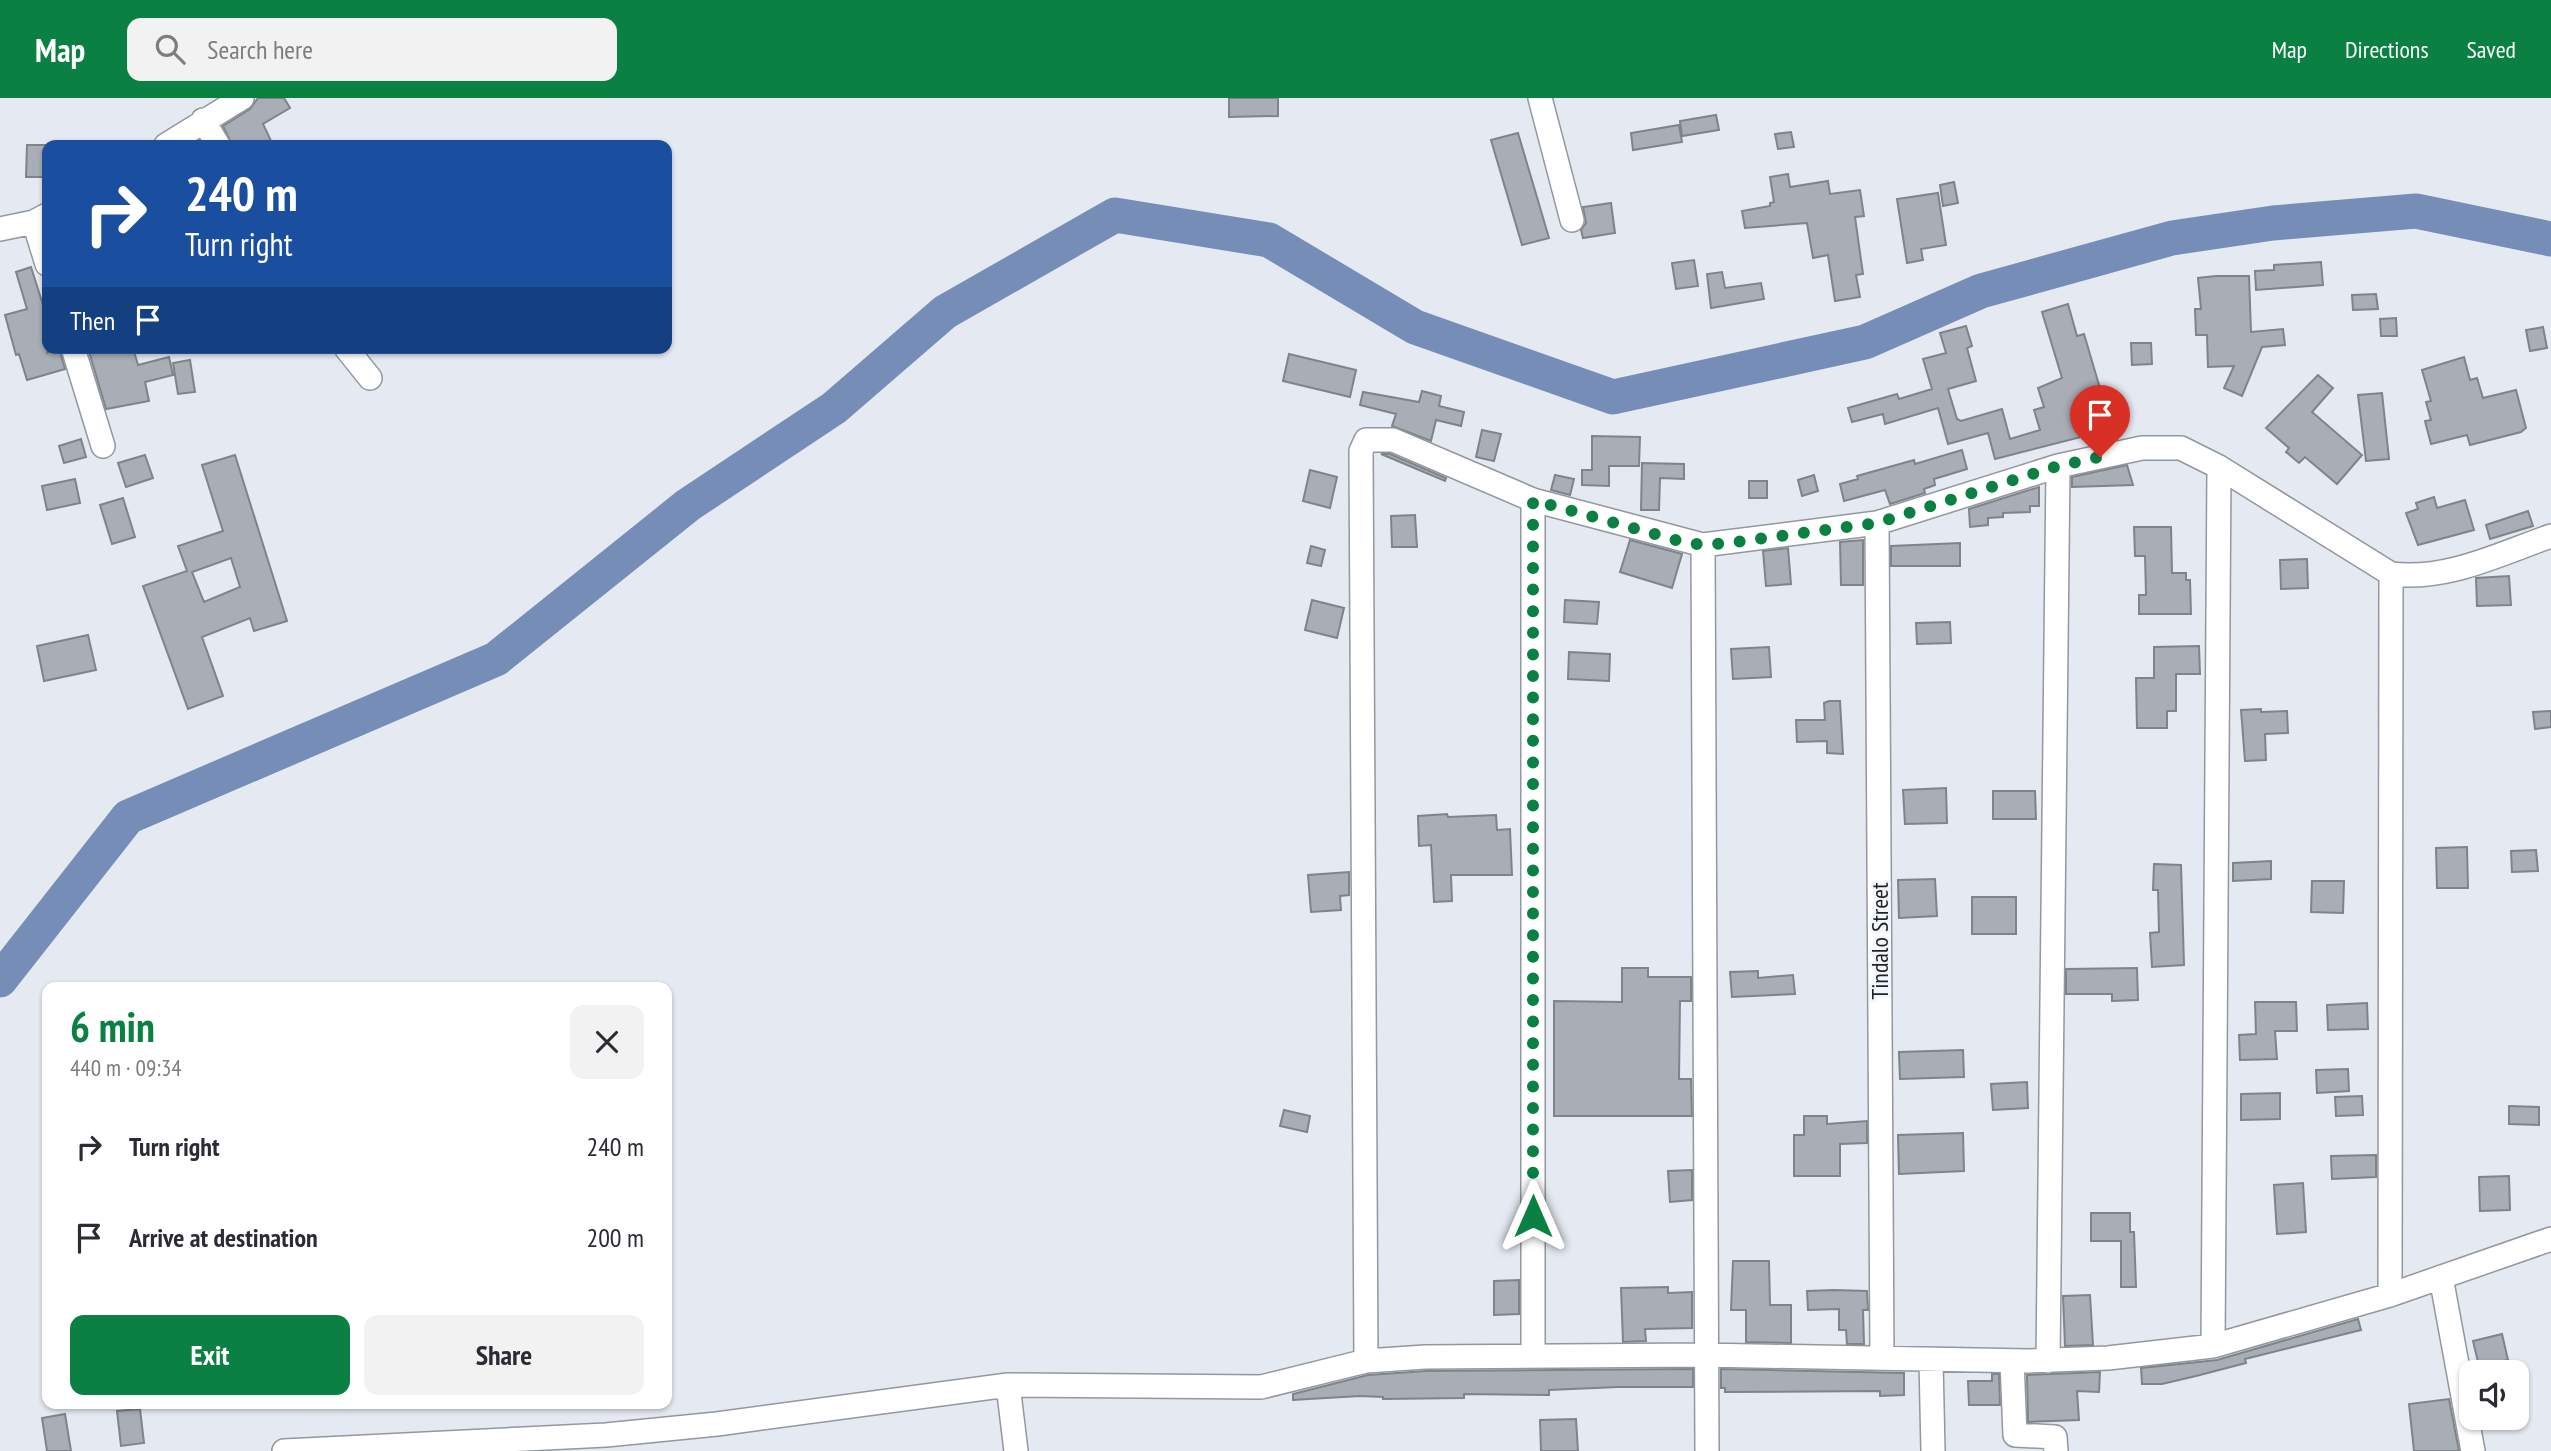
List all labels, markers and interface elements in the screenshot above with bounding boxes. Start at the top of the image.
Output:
search box [127,18,617,81]
text: Map [35,28,85,71]
icon: search [151,30,189,68]
text: Search here [207,33,313,66]
text: Map [2272,34,2307,65]
text: Directions [2345,34,2429,65]
text: Saved [2467,34,2516,65]
text: 240 m [185,161,298,225]
icon: right [70,168,161,259]
text: Turn right [185,223,293,265]
icon: arrive [129,301,167,339]
text: Then [70,304,115,337]
pin [2070,385,2130,457]
icon: arrive [2081,396,2119,434]
street label: Tindalo Street [1864,882,1895,1000]
text: 6 min [70,999,155,1054]
button: close [570,1005,644,1079]
text: 440 m · 09:34 [70,1053,182,1082]
icon: right [70,1128,108,1166]
text: Turn right [129,1130,220,1163]
text: 240 m [586,1130,644,1163]
position arrow [1496,1179,1570,1253]
icon: arrive [70,1219,108,1257]
text: Arrive at destination [129,1221,318,1254]
text: 200 m [586,1221,644,1254]
button: Exit [70,1315,350,1395]
button: Share [364,1315,644,1395]
map controls [2459,1360,2529,1430]
button: sound [2459,1360,2529,1430]

